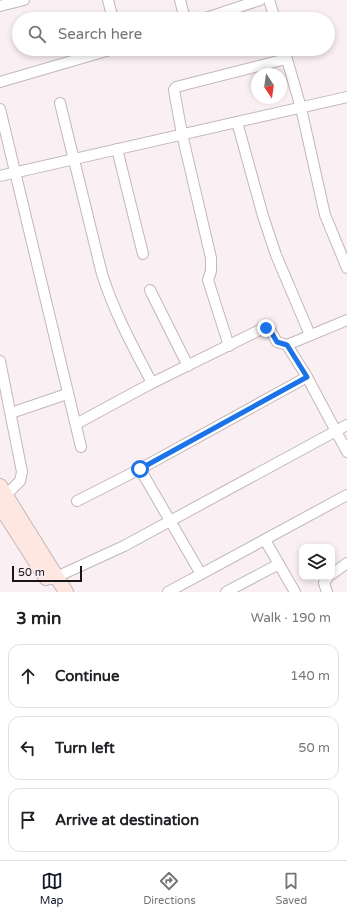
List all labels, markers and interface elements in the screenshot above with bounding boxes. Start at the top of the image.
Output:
search box [12,12,335,56]
icon: search [26,23,48,45]
text: Search here [58,25,142,43]
north arrow [251,68,287,104]
route end [257,319,275,337]
route start [131,460,149,478]
map controls [299,544,335,580]
button: layers [299,544,335,580]
scale bar [12,564,82,583]
text: 50 m [18,566,45,579]
text: 3 min [16,608,61,629]
text: Walk · 190 m [251,610,331,626]
icon: ahead [17,665,39,687]
text: Continue [55,667,119,685]
text: 140 m [290,668,330,684]
icon: left [17,737,39,759]
text: Turn left [55,739,115,757]
text: 50 m [298,740,330,756]
icon: arrive [17,809,39,831]
text: Arrive at destination [55,811,199,829]
tab: Map [40,870,64,907]
tab: Directions [143,870,196,907]
tab: Saved [275,870,307,907]

